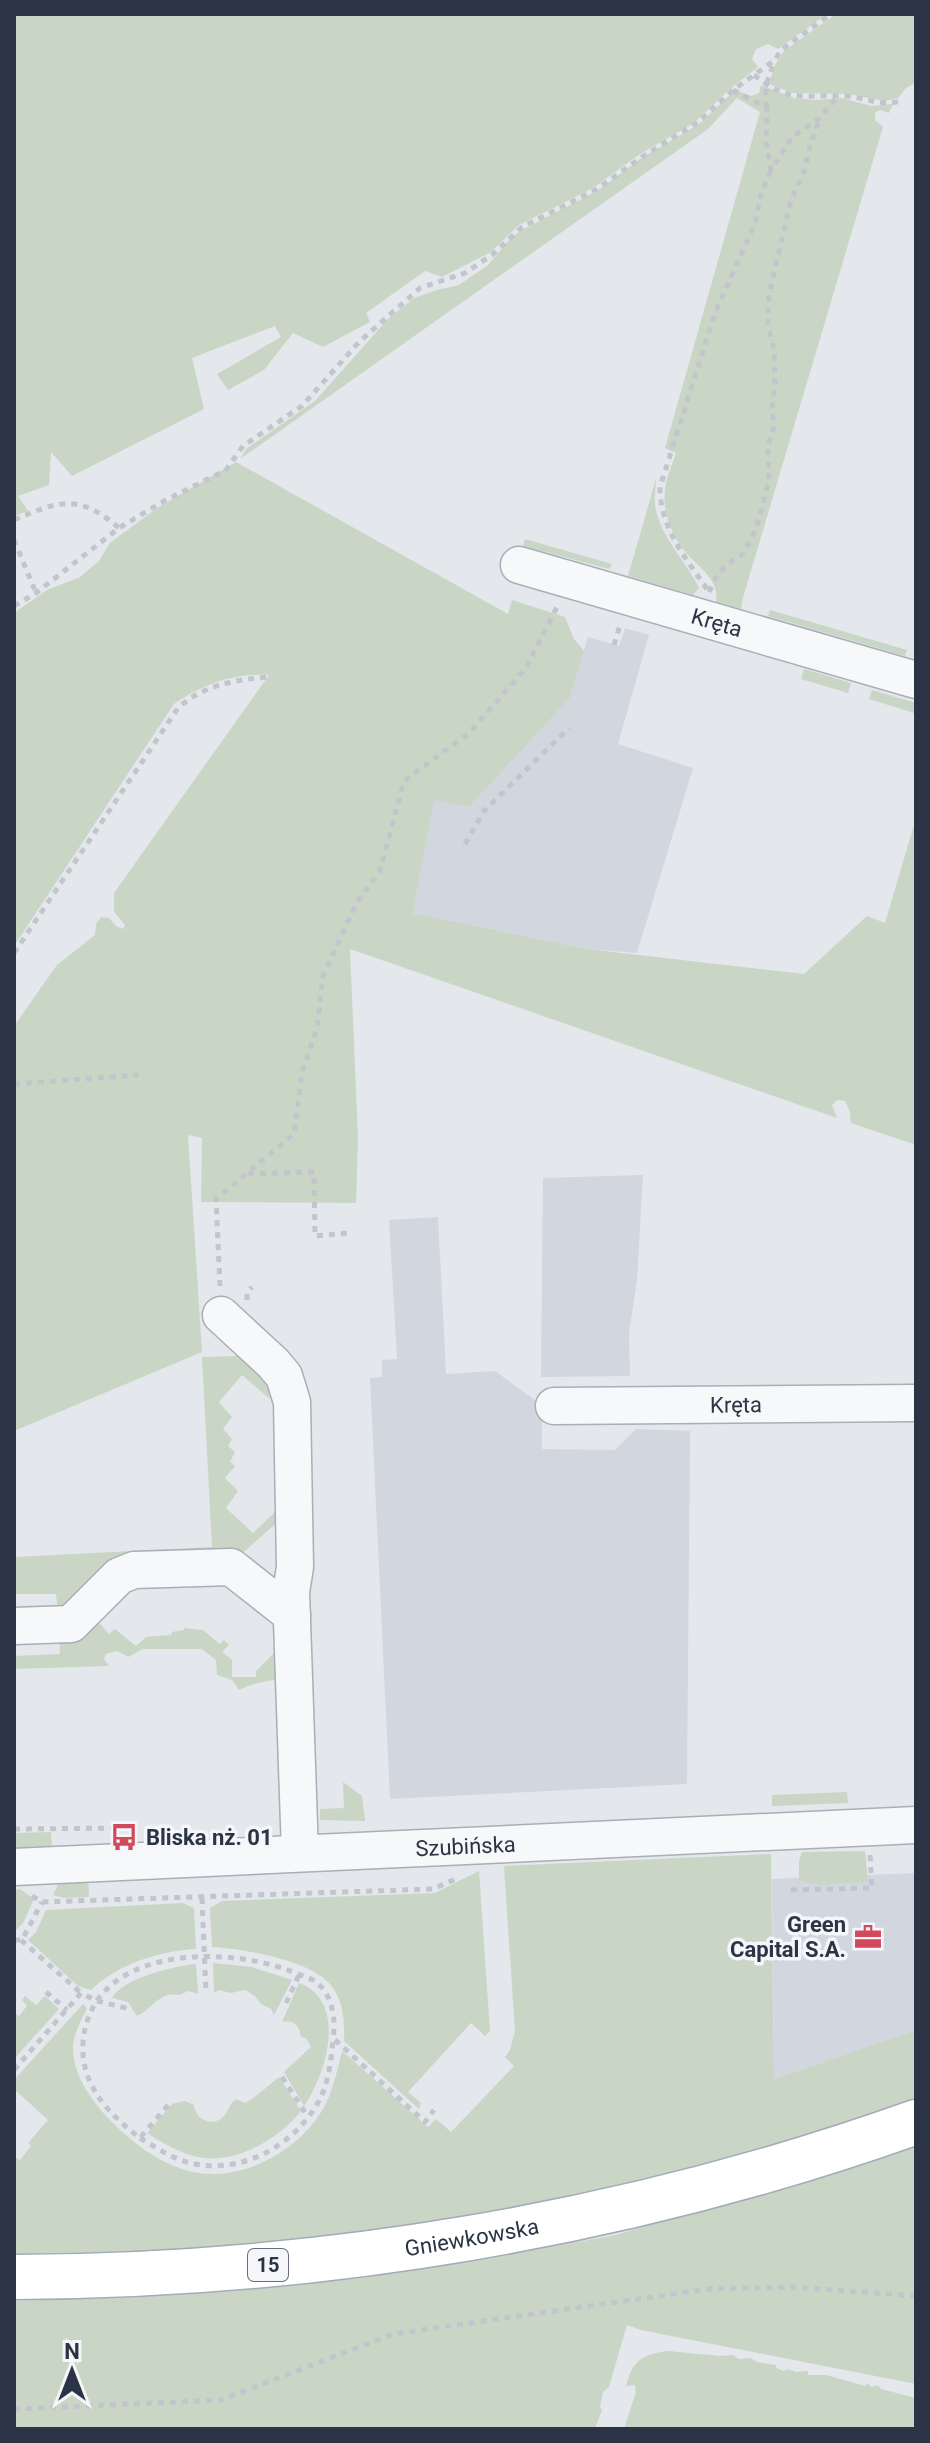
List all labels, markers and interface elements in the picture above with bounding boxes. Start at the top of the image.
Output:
street label: Kręta [688,604,745,642]
street label: Kręta [710,1392,762,1418]
bus stop icon: Bliska nż. 01 [109,1822,139,1852]
place label: Bliska nż. 01 [146,1825,273,1850]
street label: Szubińska [415,1832,516,1861]
place label: Green Capital S.A. [730,1912,846,1962]
office icon: Green Capital S.A. [853,1922,883,1952]
street label: Gniewkowska [403,2214,541,2261]
road number: 15 [248,2249,288,2281]
north arrow [32,2331,112,2411]
text: N [64,2339,80,2364]

